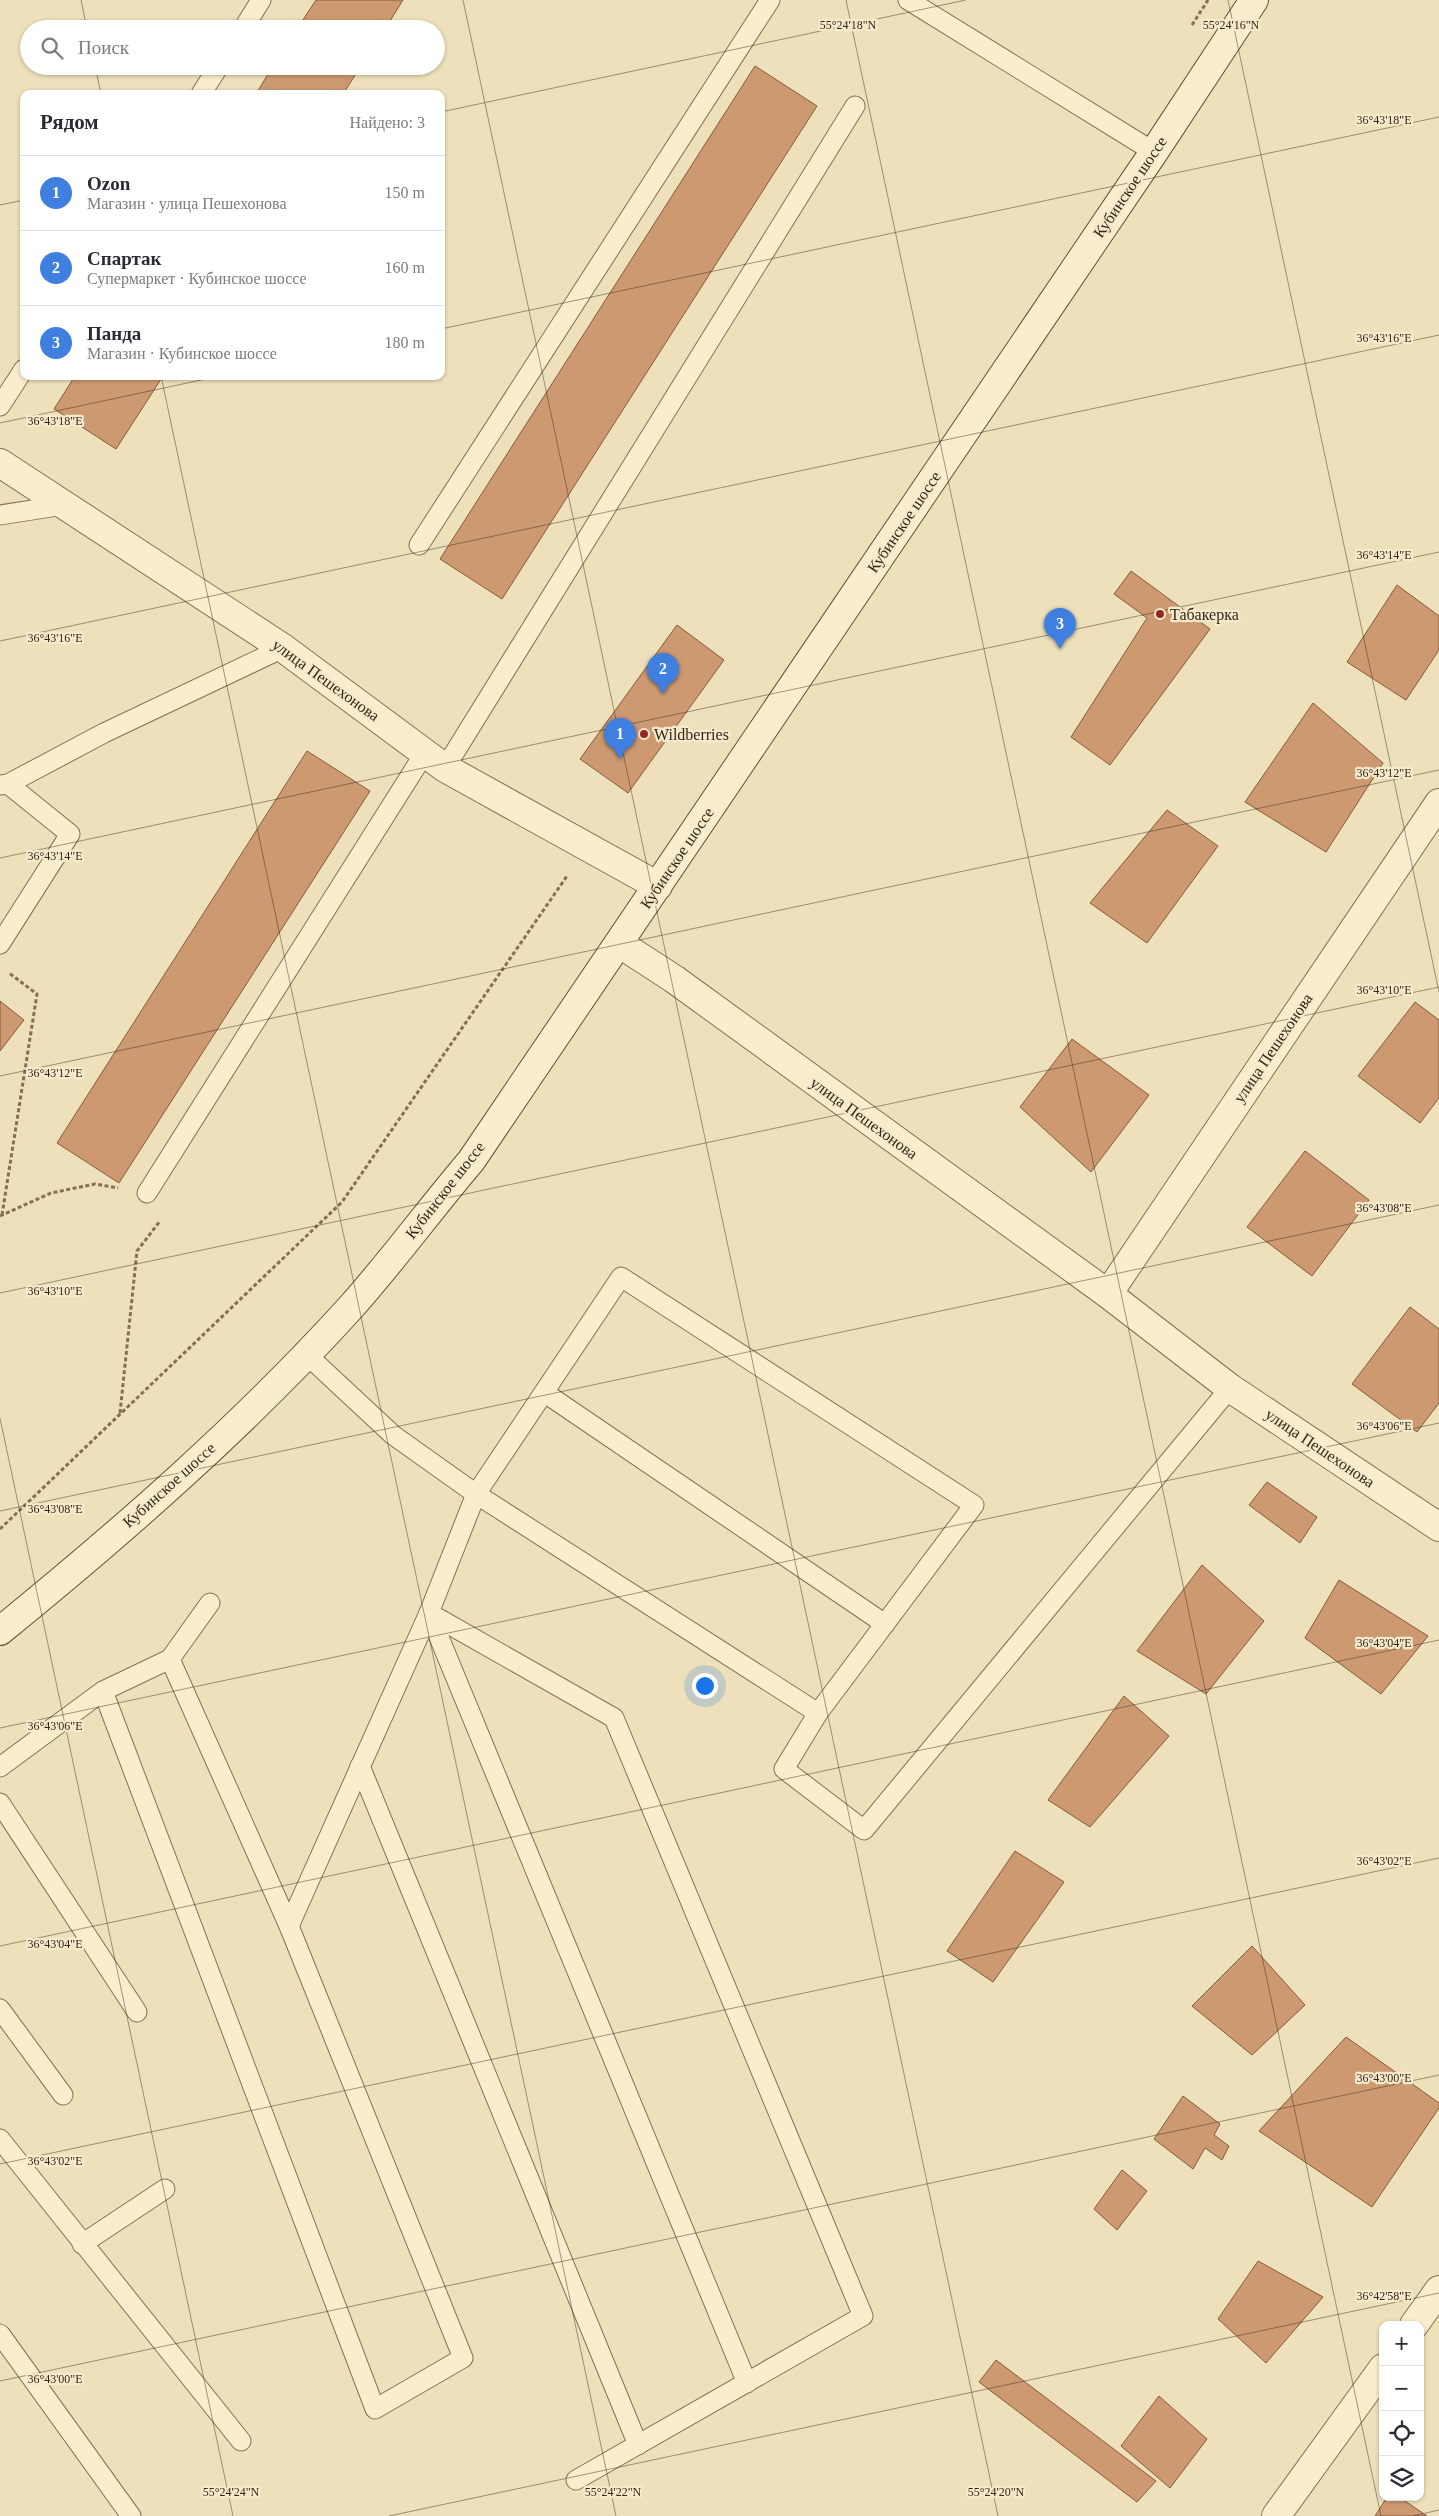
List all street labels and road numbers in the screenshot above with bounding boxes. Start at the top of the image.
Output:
street label: Кубинское шоссе [1090,133,1171,241]
street label: Кубинское шоссе [864,468,945,576]
street label: улица Пешехонова [269,636,383,725]
street label: Кубинское шоссе [637,804,718,912]
street label: улица Пешехонова [1230,990,1317,1106]
street label: улица Пешехонова [807,1074,921,1163]
street label: Кубинское шоссе [402,1138,489,1242]
street label: улица Пешехонова [1262,1405,1378,1492]
street label: Кубинское шоссе [119,1439,219,1532]

